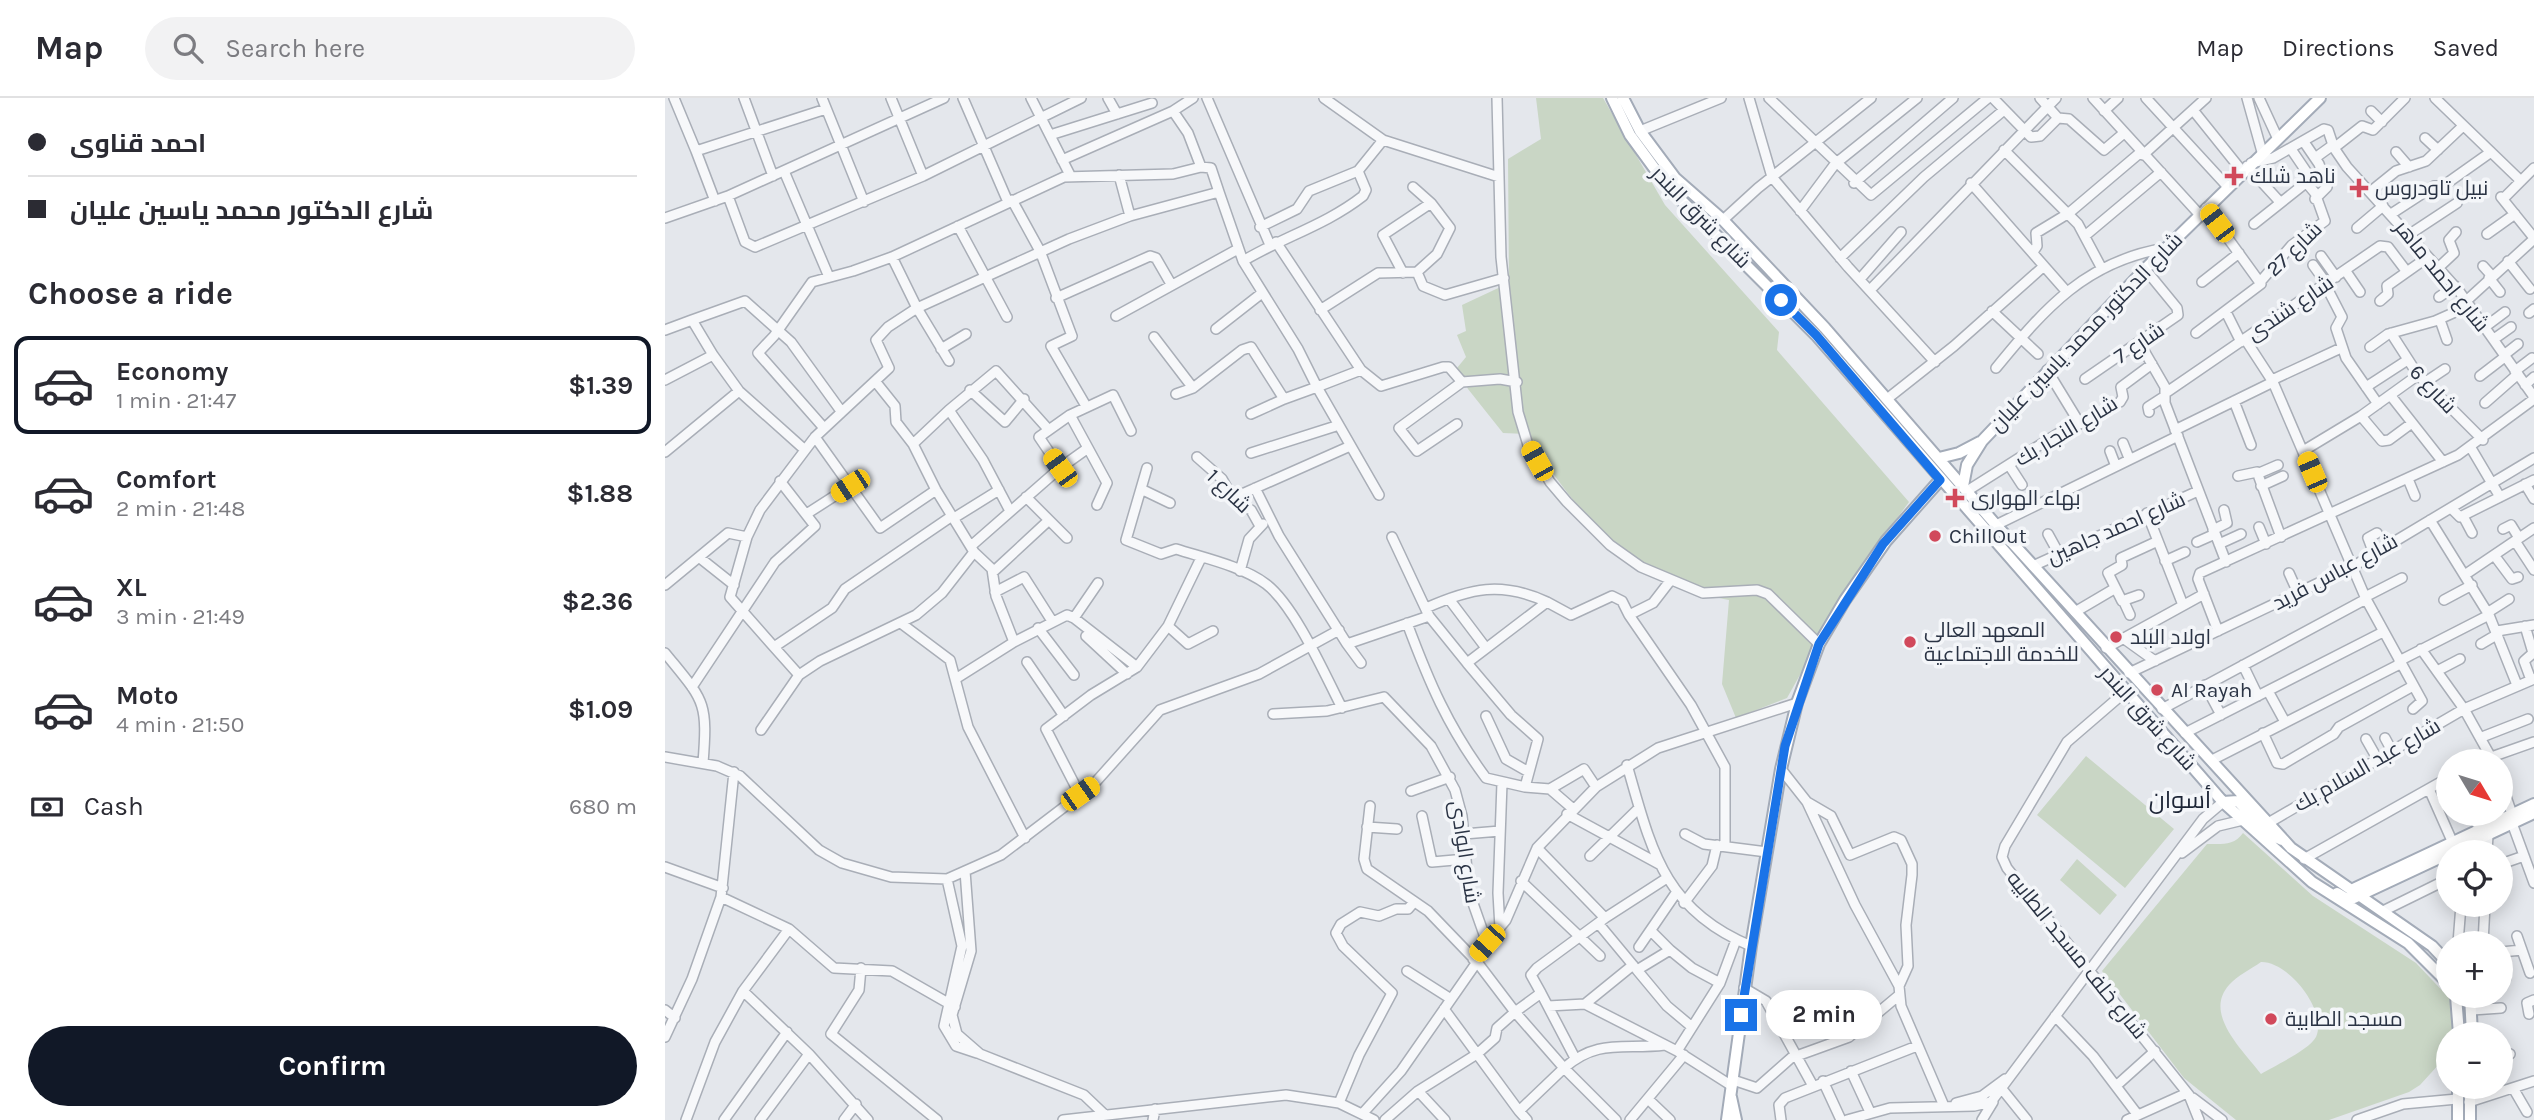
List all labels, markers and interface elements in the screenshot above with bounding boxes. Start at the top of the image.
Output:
search box [145,17,635,80]
text: Map [35,29,103,67]
icon: search [169,29,207,67]
text: Search here [225,33,365,64]
text: Map [2196,34,2244,62]
text: Directions [2282,34,2395,62]
text: Saved [2433,34,2499,62]
text: احمد قناوى [70,128,206,159]
street label: شارع شرق البندر [1644,160,1756,274]
place label: ناهد شلك [2250,164,2336,188]
marker: ناهد شلك [2224,166,2244,186]
place label: نبيل تاودروس [2375,176,2488,201]
marker: نبيل تاودروس [2349,178,2369,198]
text: شارع الدكتور محمد ياسين عليان [70,195,433,226]
car [2196,200,2239,246]
street label: شارع احمد ماهر [2388,215,2494,338]
street label: شارع 27 [2261,217,2328,283]
street label: شارع الدكتور محمد ياسين عليان [1985,228,2189,438]
street label: شارع شندى [2242,270,2339,347]
text: Choose a ride [28,275,233,312]
route start [1765,284,1797,316]
street label: شارع 7 [2109,318,2170,370]
icon: car [32,354,95,417]
text: Economy [116,356,228,387]
street label: شارع 6 [2403,360,2461,420]
text: $1.39 [568,370,633,401]
text: 1 min · 21:47 [116,387,236,414]
street label: شارع النجار بك [2010,391,2123,473]
car [1518,438,1557,484]
car [1040,445,1081,491]
car [2295,449,2330,495]
icon: car [32,462,95,525]
text: Comfort [116,464,217,495]
street label: شارع 1 [1200,464,1256,519]
car [827,466,874,506]
text: $1.88 [567,478,633,509]
place label: بهاء الهوارى [1971,486,2080,511]
street label: شارع احمد جاهين [2043,487,2190,571]
marker: بهاء الهوارى [1945,488,1965,508]
text: 2 min · 21:48 [116,495,245,522]
place label: ChillOut [1949,524,2027,548]
marker: ChillOut [1927,528,1943,544]
street label: شارع عباس فريد [2268,529,2403,617]
icon: car [32,570,95,633]
text: XL [116,572,147,603]
text: $2.36 [562,586,633,617]
text: 3 min · 21:49 [116,603,245,630]
place label: المعهد العالى للخدمة الاجتماعية [1924,618,2079,666]
place label: اولاد البلد [2130,625,2211,649]
marker: اولاد البلد [2108,629,2124,645]
marker: المعهد العالى للخدمة الاجتماعية [1902,634,1918,650]
street label: شارع شرق البندر [2093,660,2201,777]
icon: car [32,678,95,741]
place label: Al Rayah [2171,678,2252,702]
text: Moto [116,680,178,711]
marker: Al Rayah [2149,682,2165,698]
text: $1.09 [568,694,633,725]
text: 4 min · 21:50 [116,711,244,738]
street label: شارع عبد السلام بك [2290,713,2445,818]
north arrow [2436,749,2513,826]
map controls [2436,749,2513,1099]
car [1057,773,1104,815]
district label: أسوان [2149,784,2211,814]
icon: cash [28,788,66,826]
text: Cash [84,791,144,822]
text: 680 m [569,793,637,820]
street label: شارع الوادى [1443,799,1485,905]
button: locate [2436,840,2513,917]
street label: شارع خلف مسجد الطابيه [2000,866,2152,1045]
car [1466,920,1509,966]
button: + [2436,931,2513,1008]
callout: 2 min [1765,990,1881,1040]
route end [1725,999,1757,1031]
text: 2 min [1792,1001,1856,1028]
place label: مسجد الطابية [2285,1007,2403,1031]
marker: مسجد الطابية [2263,1011,2279,1027]
button: − [2436,1022,2513,1099]
button: Confirm [28,1026,637,1106]

